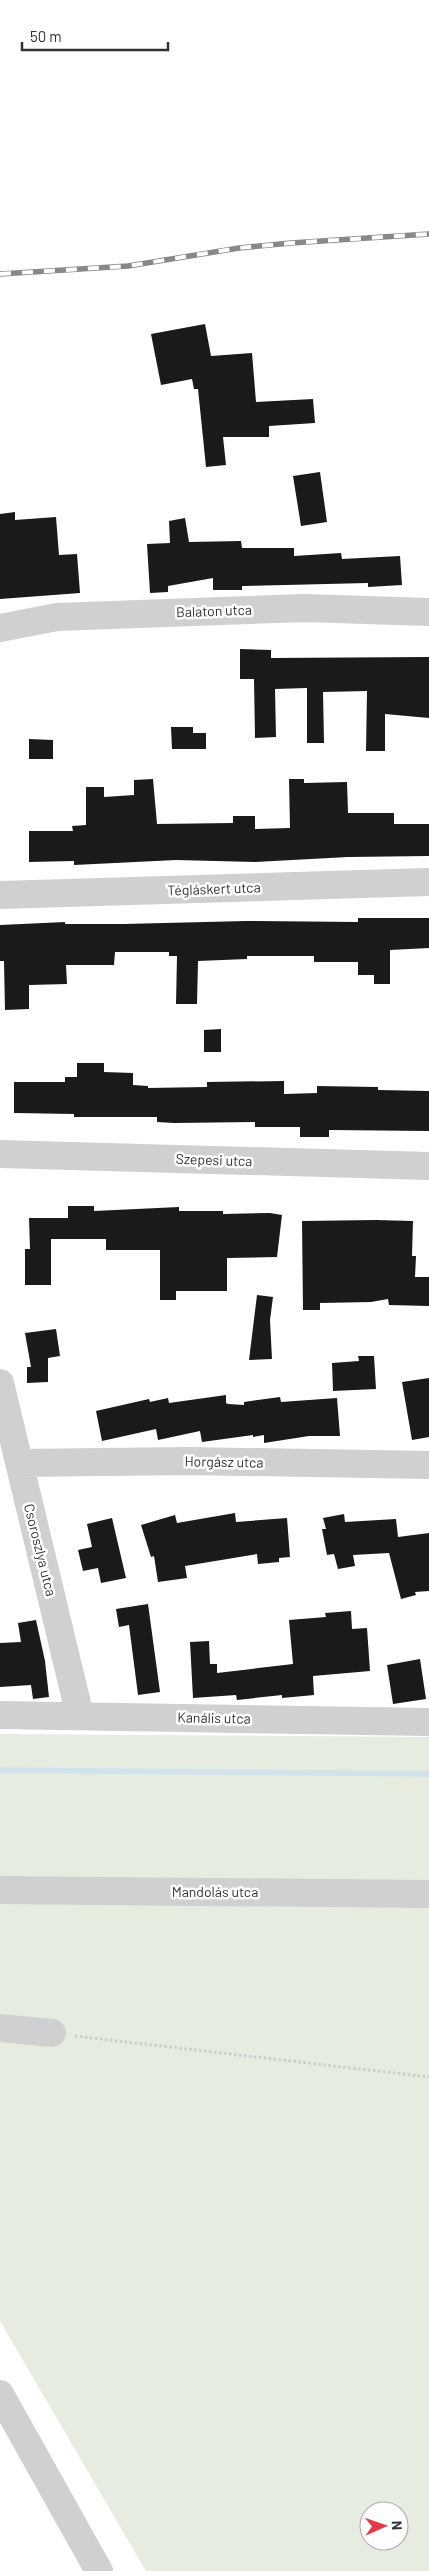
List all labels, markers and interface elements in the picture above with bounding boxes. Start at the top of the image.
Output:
scale bar [22,20,169,52]
text: 50 m [30,27,62,45]
street label: Balaton utca [176,601,252,620]
street label: Tégláskert utca [167,878,261,899]
street label: Szepesi utca [175,1150,253,1169]
street label: Horgász utca [184,1452,264,1471]
street label: Csoroszlya utca [21,1502,60,1598]
street label: Kanális utca [177,1708,251,1727]
street label: Mandolás utca [172,1883,258,1900]
north arrow [359,2501,409,2551]
text: N [389,2521,406,2530]

